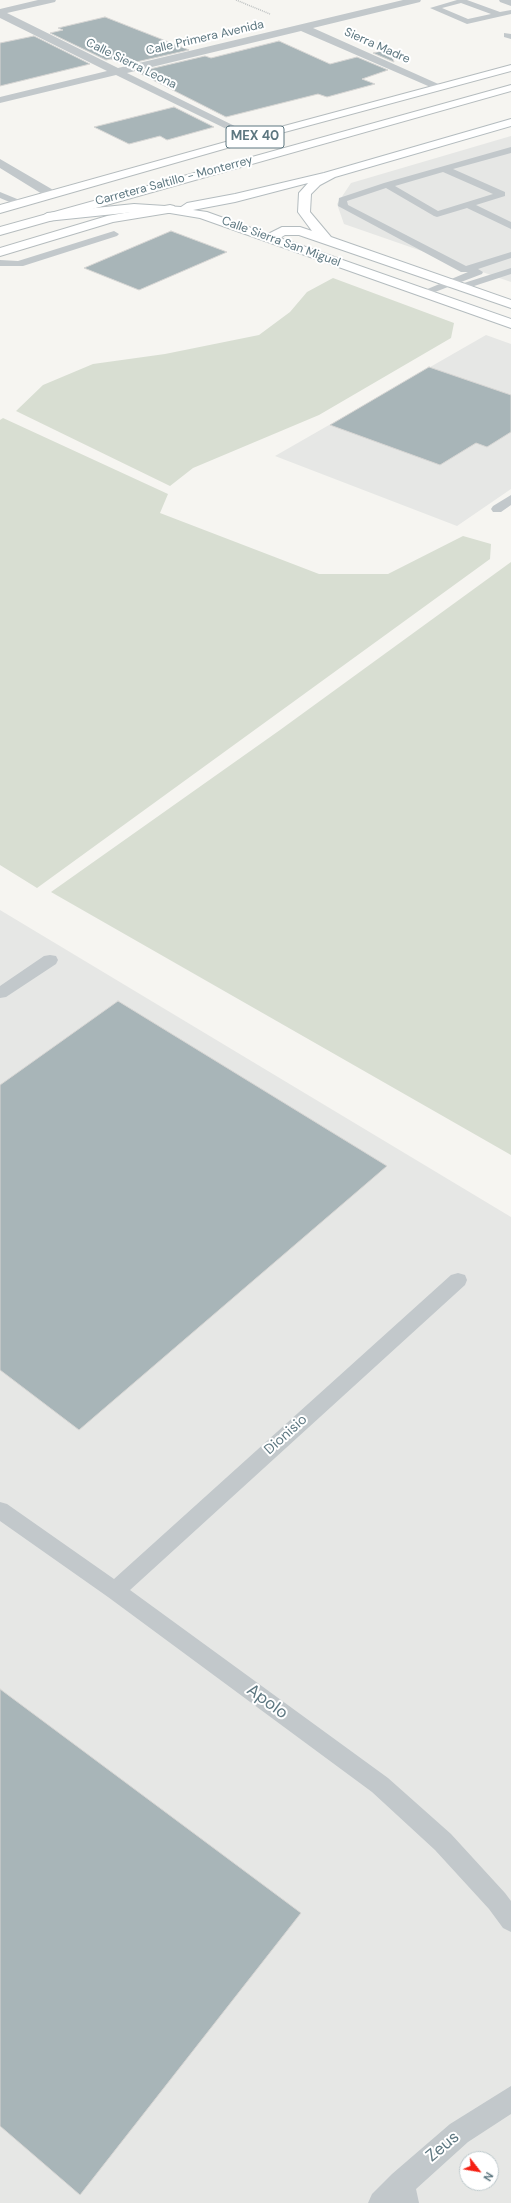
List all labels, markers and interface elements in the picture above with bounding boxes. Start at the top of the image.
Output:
street label: Calle Primera Avenida [145,17,265,59]
street label: Sierra Madre [342,25,412,67]
street label: Calle Sierra Leona [83,36,179,92]
road number: MEX 40 [226,126,284,148]
street label: Carretera Saltillo - Monterrey [94,153,254,209]
street label: Calle Sierra San Miguel [220,214,342,270]
street label: Dionisio [261,1412,311,1458]
street label: Apolo [242,1680,292,1724]
street label: Zeus [422,2127,464,2167]
north arrow [459,2151,499,2191]
text: N [480,2170,496,2184]

